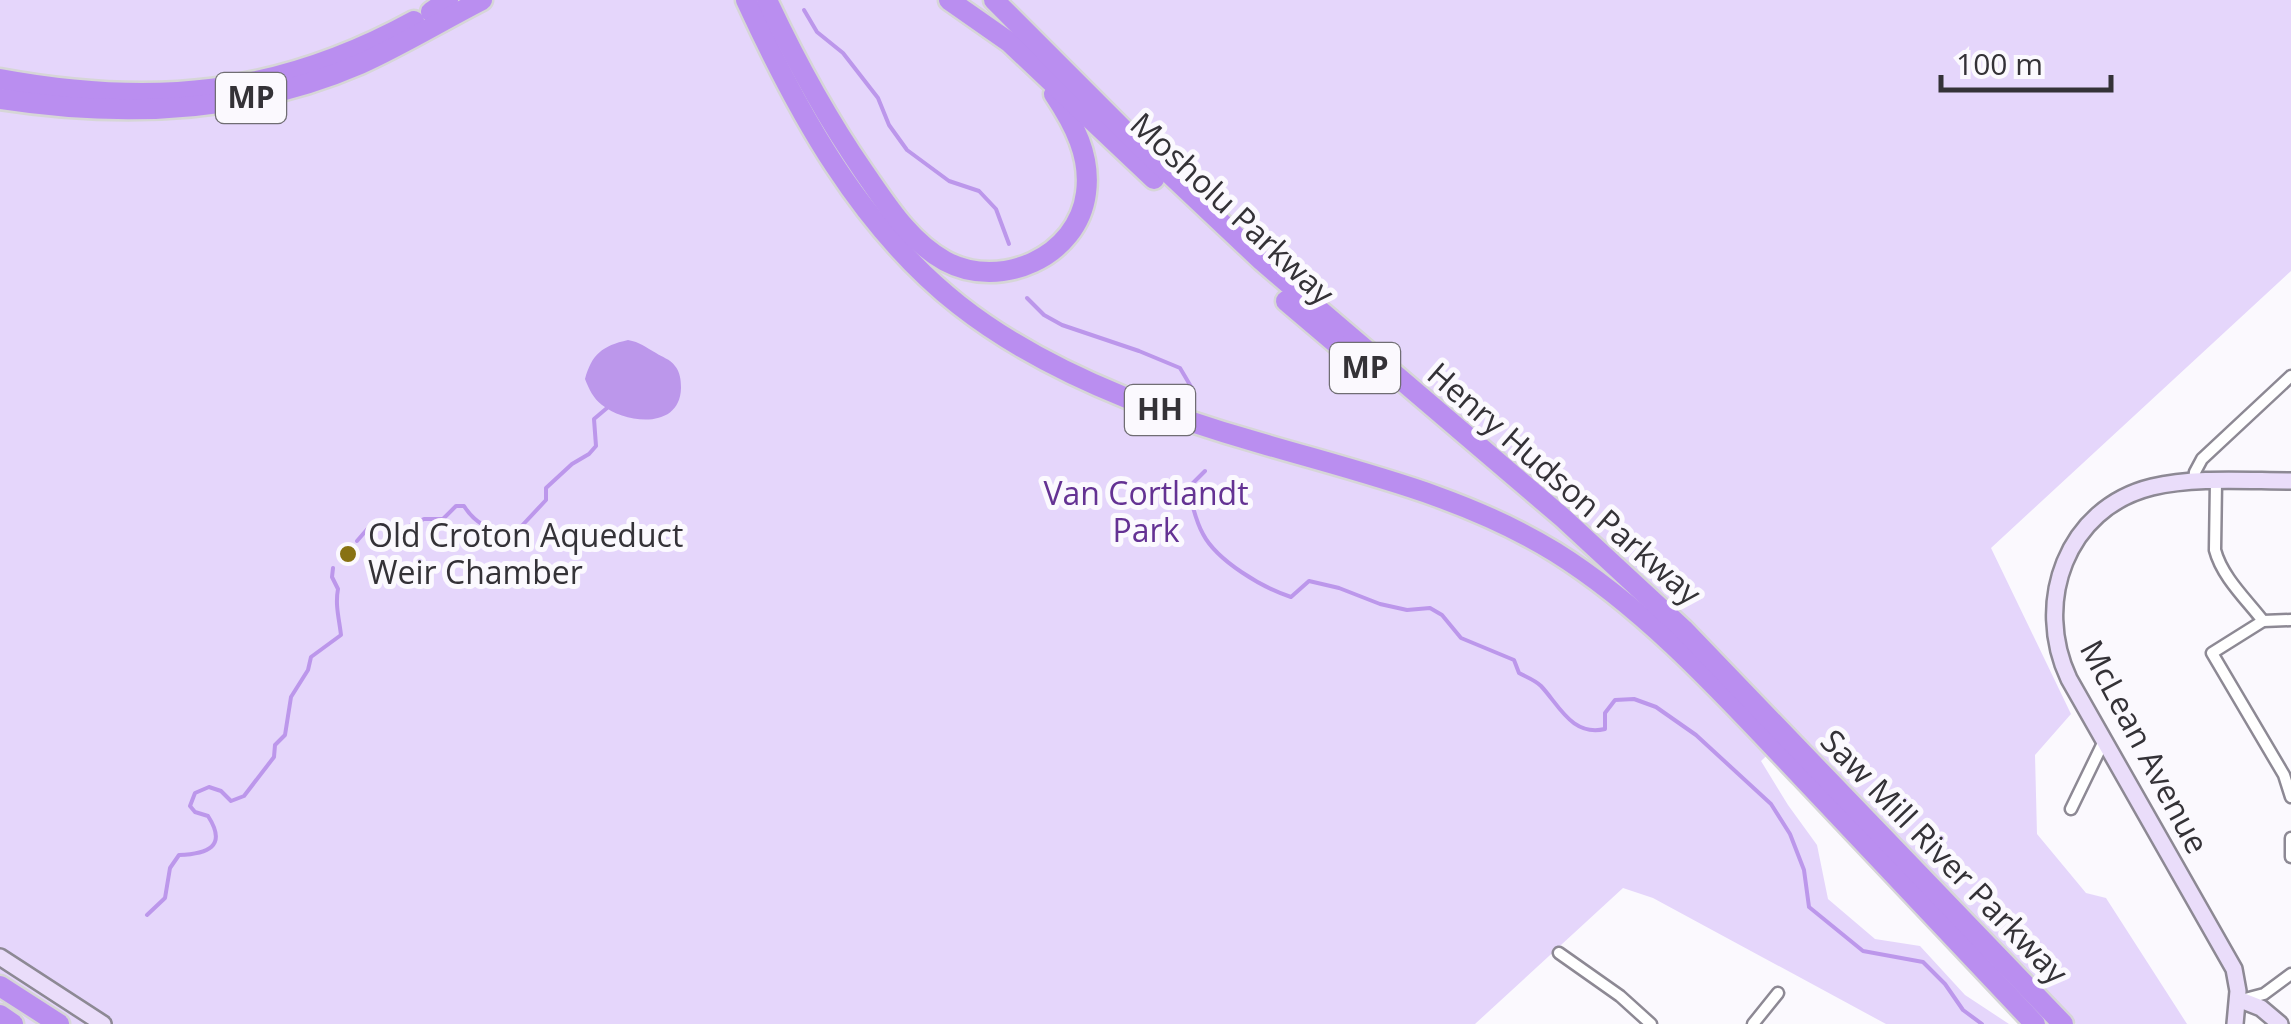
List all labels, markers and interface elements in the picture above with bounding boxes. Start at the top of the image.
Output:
scale bar [1941,30,2111,92]
text: 100 m [1956,43,2043,84]
road number: MP [216,73,286,123]
street label: Mosholu Parkway [1122,102,1345,314]
road number: MP [1330,343,1400,393]
street label: Henry Hudson Parkway [1419,352,1712,614]
road number: HH [1125,385,1195,435]
park label: Van Cortlandt Park [1043,471,1249,551]
place label: Old Croton Aqueduct Weir Chamber [368,513,683,593]
marker: Old Croton Aqueduct Weir Chamber [337,543,359,565]
street label: McLean Avenue [2071,632,2220,861]
street label: Saw Mill River Parkway [1812,719,2079,993]

